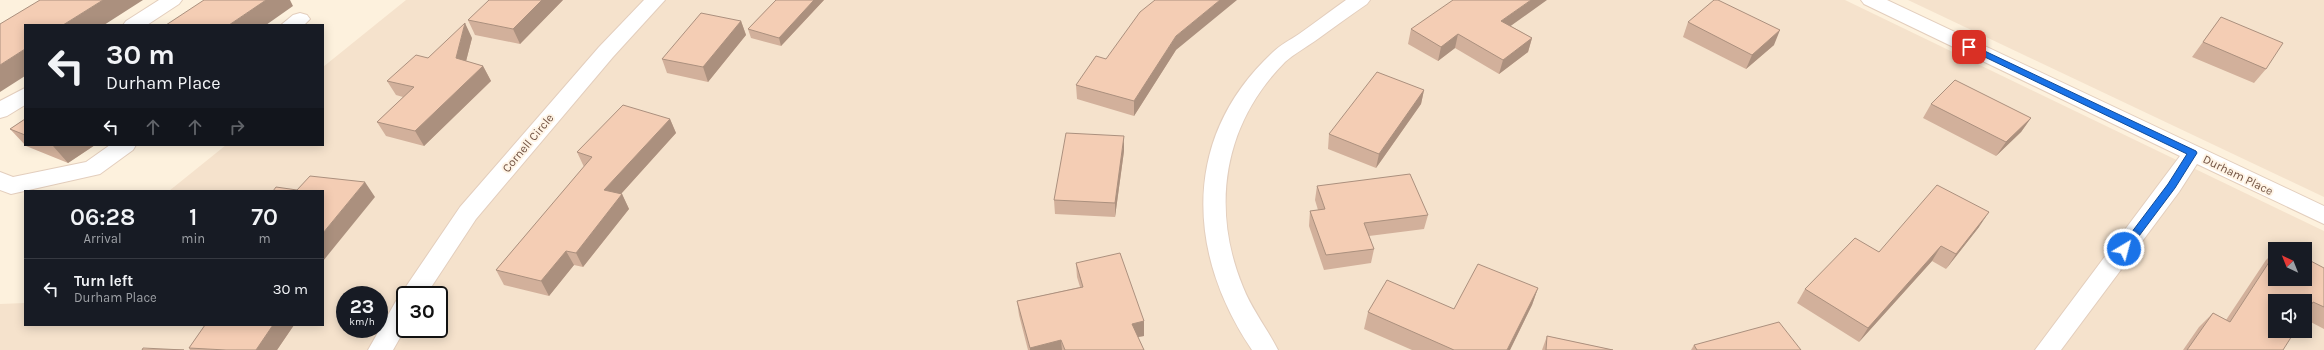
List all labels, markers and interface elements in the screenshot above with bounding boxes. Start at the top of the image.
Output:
pin [1952,30,1986,64]
icon: arrive [1958,36,1980,58]
text: 30 m [106,38,175,71]
icon: left [40,40,92,92]
text: Durham Place [106,72,221,94]
street label: Cornell Circle [499,111,557,175]
icon: left [100,116,122,138]
icon: ahead [142,116,164,138]
icon: ahead [184,116,206,138]
icon: right [226,116,248,138]
street label: Durham Place [2201,152,2275,198]
text: 06:28 [70,203,135,231]
text: 1 [189,203,197,231]
text: 70 [251,203,278,231]
position arrow [2103,228,2145,270]
text: Arrival [84,231,122,246]
text: min [181,231,205,246]
text: m [258,231,271,246]
north arrow [2268,242,2312,286]
map controls [2268,242,2312,338]
text: Turn left [74,272,133,290]
icon: left [40,278,62,300]
text: 30 m [273,280,308,298]
speed limit sign: 30 [396,286,448,338]
text: Durham Place [74,290,157,305]
button: sound [2268,294,2312,338]
text: 23 [350,295,374,318]
text: km/h [349,316,375,328]

